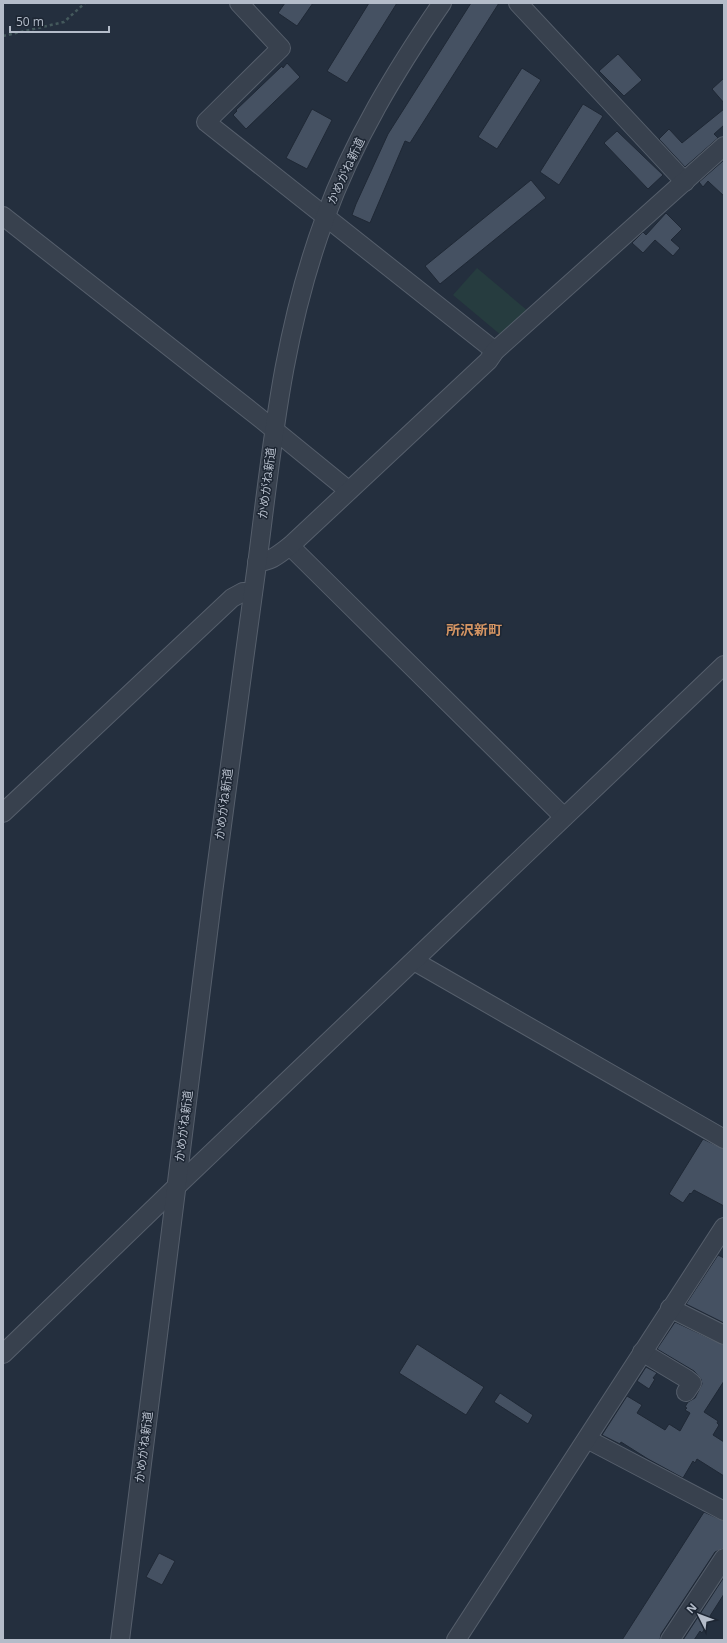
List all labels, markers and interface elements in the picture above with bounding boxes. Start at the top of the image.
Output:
scale bar [10,8,109,34]
text: 50 m [16,13,44,30]
street label: かめがね新道 [323,135,368,207]
street label: かめがね新道 [254,446,279,520]
district label: 所沢新町 [446,620,502,639]
street label: かめがね新道 [211,767,236,841]
street label: かめがね新道 [171,1089,196,1163]
street label: かめがね新道 [131,1410,156,1484]
north arrow [679,1595,719,1635]
text: N [683,1600,700,1616]

